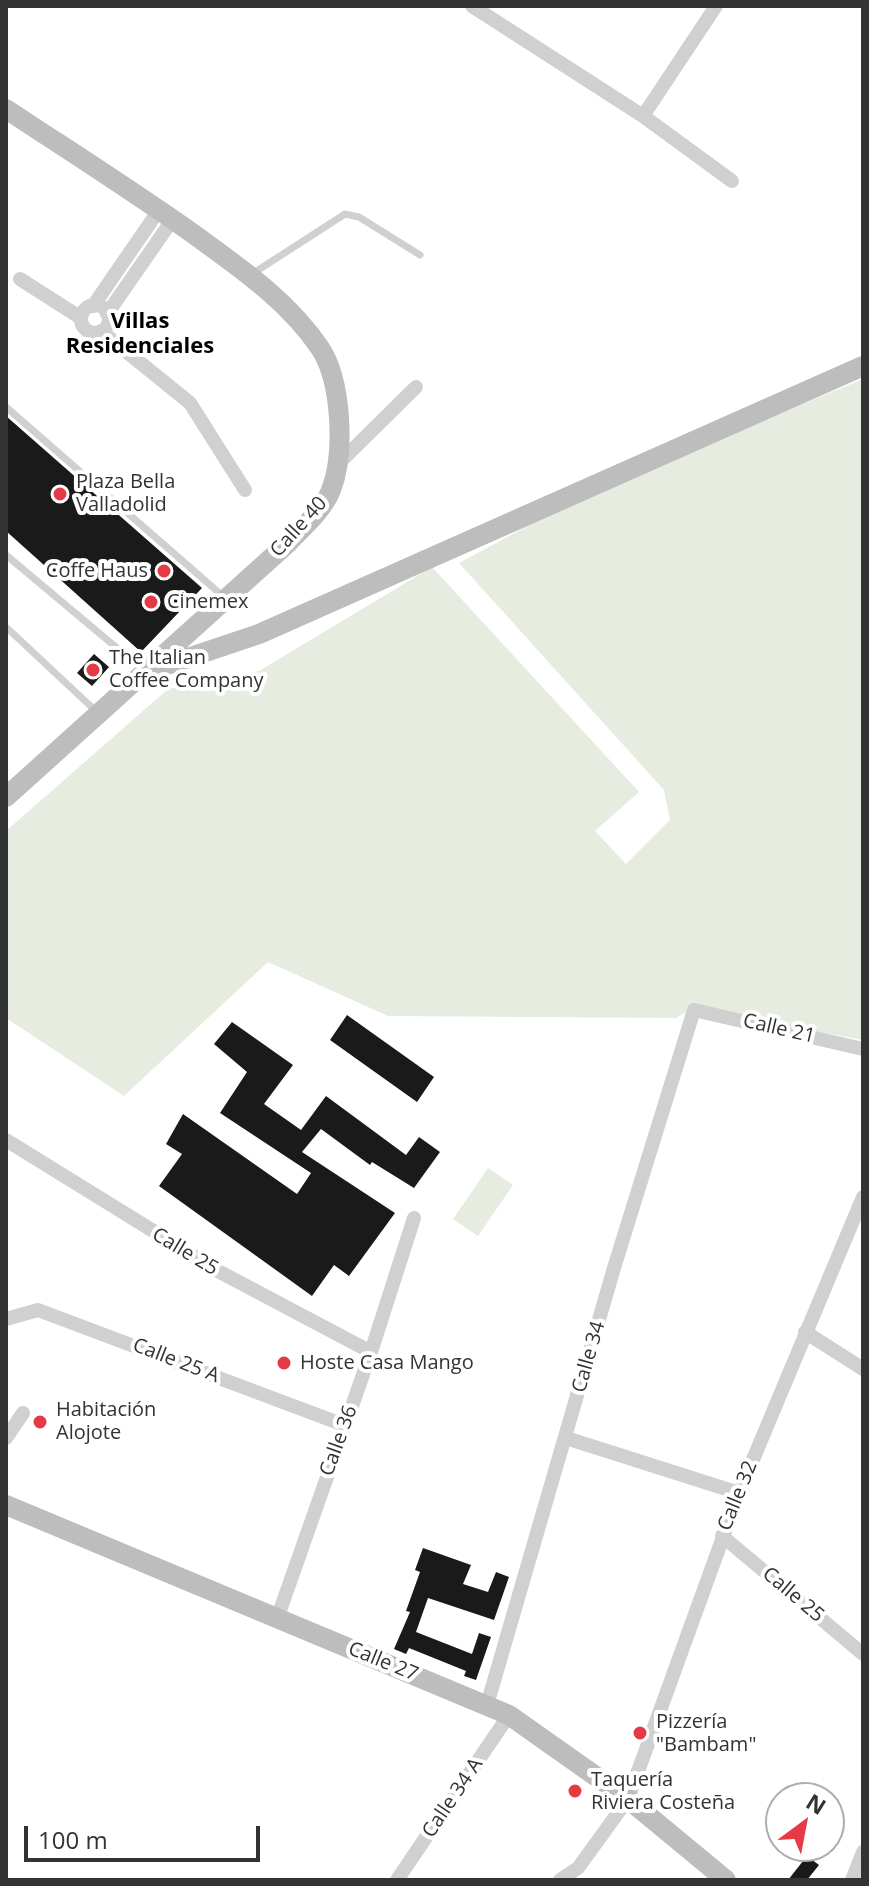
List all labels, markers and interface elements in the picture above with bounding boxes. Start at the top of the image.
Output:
district label: Villas Residenciales [66,309,214,360]
place label: Plaza Bella Valladolid [76,470,175,517]
marker: Plaza Bella Valladolid [51,485,69,503]
street label: Calle 40 [266,492,332,562]
place label: Coffe Haus [46,559,148,583]
marker: Coffe Haus [155,562,173,580]
place label: Cinemex [167,590,248,614]
marker: Cinemex [142,593,160,611]
place label: The Italian Coffee Company [109,646,264,693]
marker: The Italian Coffee Company [84,661,102,679]
street label: Calle 21 [741,1009,817,1049]
street label: Calle 25 [147,1223,223,1281]
street label: Calle 34 [567,1319,611,1395]
street label: Calle 25 A [129,1334,223,1388]
place label: Hoste Casa Mango [300,1351,474,1375]
marker: Hoste Casa Mango [275,1354,293,1372]
place label: Habitación Alojote [56,1398,156,1445]
street label: Calle 36 [315,1403,363,1479]
marker: Habitación Alojote [31,1413,49,1431]
street label: Calle 32 [713,1458,763,1534]
street label: Calle 25 [757,1562,829,1628]
street label: Calle 27 [345,1637,421,1687]
place label: Pizzería "Bambam" [656,1710,756,1757]
marker: Pizzería "Bambam" [631,1724,649,1742]
street label: Calle 34 A [418,1754,488,1842]
place label: Taquería Riviera Costeña [591,1768,735,1815]
marker: Taquería Riviera Costeña [566,1782,584,1800]
north arrow [765,1782,845,1862]
text: N [801,1786,832,1821]
scale bar [28,1810,264,1860]
text: 100 m [38,1823,108,1856]

